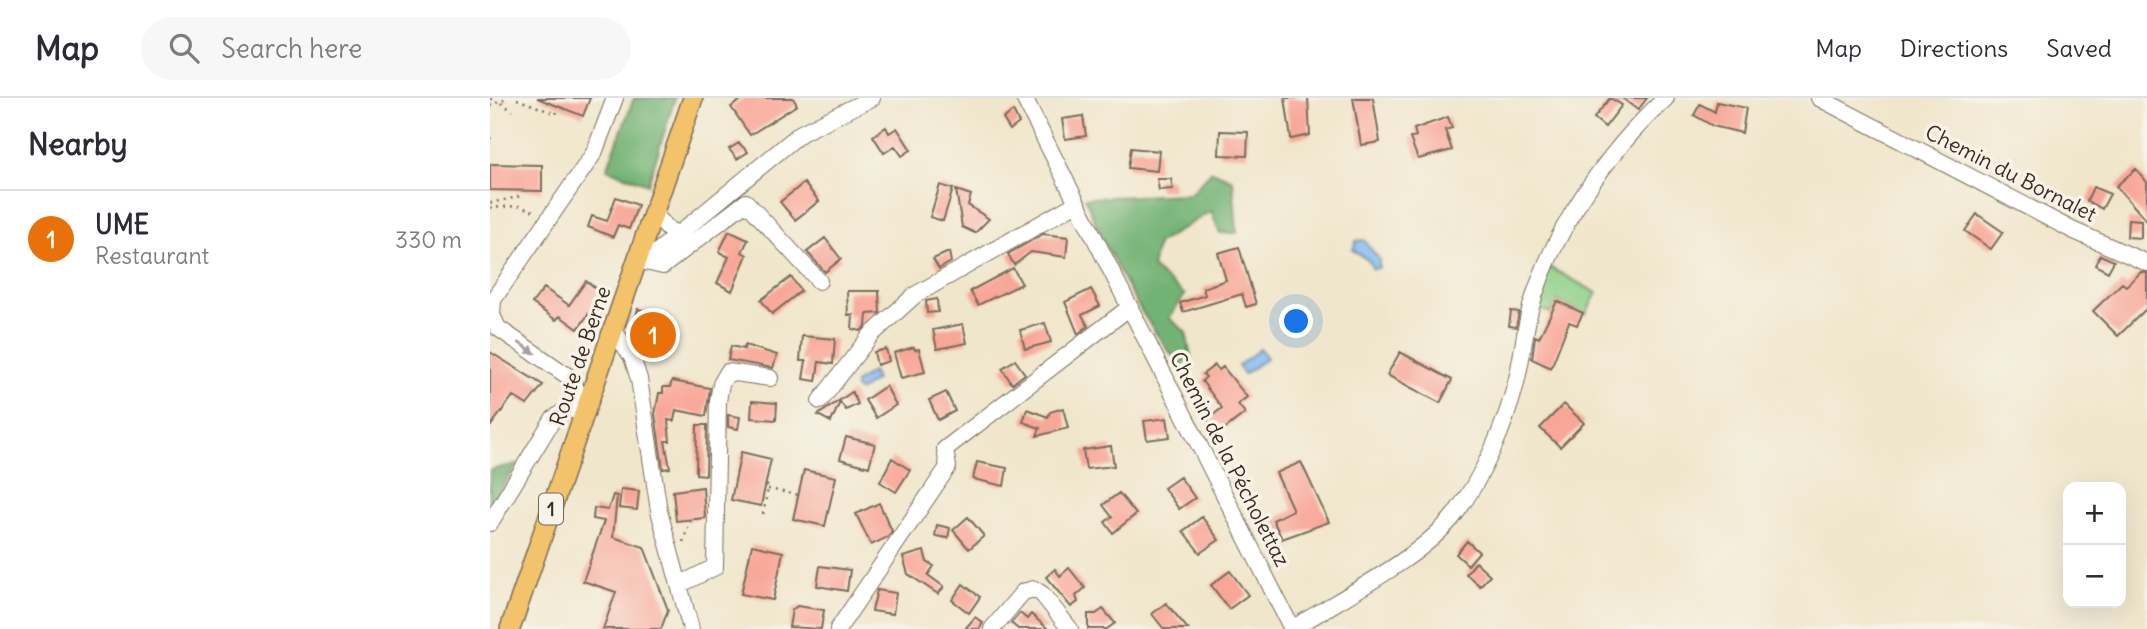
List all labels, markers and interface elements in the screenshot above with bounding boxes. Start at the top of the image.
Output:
search box [141,17,631,80]
text: Map [35,27,99,69]
icon: search [165,29,203,67]
text: Search here [221,32,362,65]
text: Map [1815,33,1862,63]
text: Directions [1900,33,2008,63]
text: Saved [2046,33,2112,63]
street label: Chemin du Bornalet [1921,118,2101,228]
text: Nearby [28,125,128,163]
text: UME [95,208,149,241]
text: 1 [46,225,56,254]
text: 330 m [395,225,462,254]
text: Restaurant [95,241,209,270]
street label: Route de Berne [543,283,617,429]
your location [1279,304,1313,338]
pin: 1 [630,309,676,361]
one-way arrow [517,342,536,355]
street label: Chemin de la Pécholettaz [1164,347,1296,571]
map controls [2063,482,2126,608]
button: + [2063,482,2126,545]
road number: 1 [539,494,563,524]
button: − [2063,545,2126,608]

